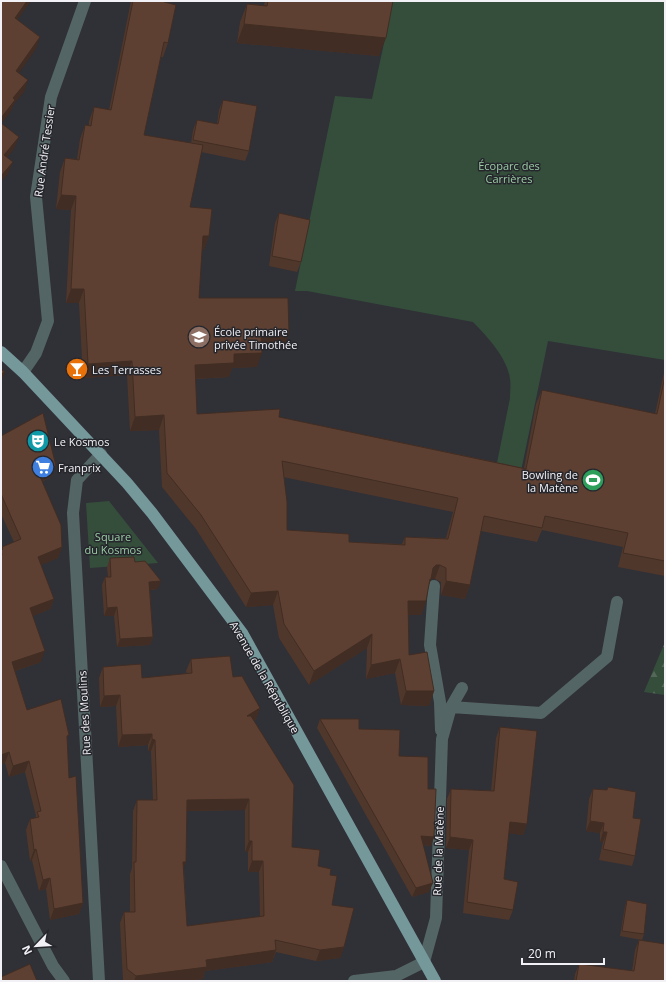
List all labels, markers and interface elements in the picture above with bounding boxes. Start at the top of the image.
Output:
street label: Rue André Tessier [30,104,58,198]
park label: Écoparc des Carrières [478,158,540,186]
school or university icon: École primaire privée Timothée [186,324,212,350]
place label: École primaire privée Timothée [214,324,297,352]
bar icon: Les Terrasses [64,356,90,382]
place label: Les Terrasses [92,362,161,377]
theatre icon: Le Kosmos [25,428,51,454]
place label: Le Kosmos [54,434,109,449]
supermarket icon: Franprix [30,454,56,480]
place label: Franprix [58,460,101,475]
place label: Bowling de la Matène [522,467,578,495]
sports icon: Bowling de la Matène [580,467,606,493]
park label: Square du Kosmos [85,529,141,557]
street label: Avenue de la République [227,618,303,736]
street label: Rue des Moulins [74,670,94,756]
street label: Rue de la Matène [429,806,447,896]
north arrow [16,926,56,966]
scale bar [522,940,604,966]
text: N [18,943,35,958]
text: 20 m [528,945,556,962]

